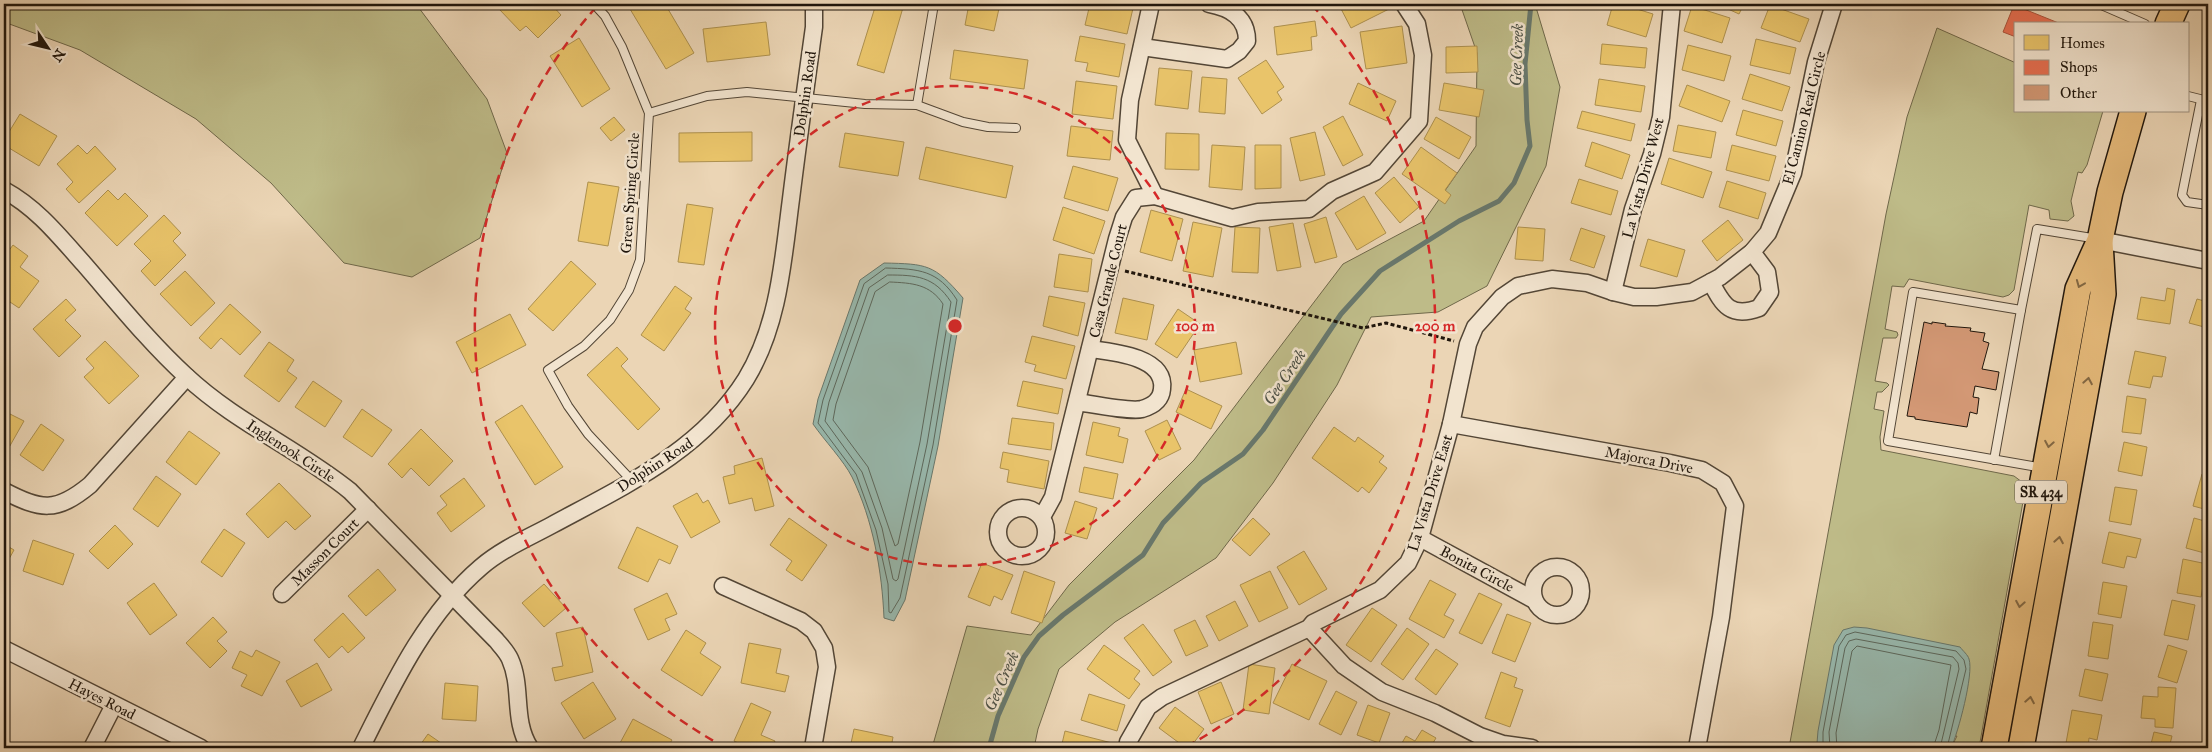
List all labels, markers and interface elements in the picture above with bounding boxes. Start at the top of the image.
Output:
north arrow [22,22,72,72]
legend [2014,22,2190,112]
water label: Gee Creek [1506,23,1527,87]
text: Homes [2060,34,2105,52]
text: N [48,45,69,65]
street label: Dolphin Road [790,49,820,138]
street label: El Camino Real Circle [1779,49,1829,187]
text: Shops [2060,58,2098,76]
text: Other [2060,84,2097,102]
street label: La Vista Drive West [1618,115,1668,240]
street label: Green Spring Circle [617,132,643,254]
street label: Casa Grande Court [1085,222,1131,340]
one-way arrow [2076,280,2086,288]
centre of rings [946,317,964,335]
text: 100 m [1175,317,1215,335]
text: 200 m [1415,317,1456,335]
water label: Gee Creek [1259,346,1310,409]
one-way arrow [2082,376,2092,385]
street label: Inglenook Circle [243,416,339,486]
street label: La Vista Drive East [1404,432,1457,554]
street label: Dolphin Road [614,434,697,496]
one-way arrow [2045,439,2055,448]
street label: Majorca Drive [1603,443,1695,477]
road number: SR 434 [2015,481,2067,504]
street label: Masson Court [287,514,363,590]
one-way arrow [2053,536,2063,545]
street label: Bonita Circle [1437,542,1517,596]
one-way arrow [2016,599,2026,608]
water label: Gee Creek [980,649,1023,714]
street label: Hayes Road [65,674,139,724]
one-way arrow [2024,696,2034,705]

